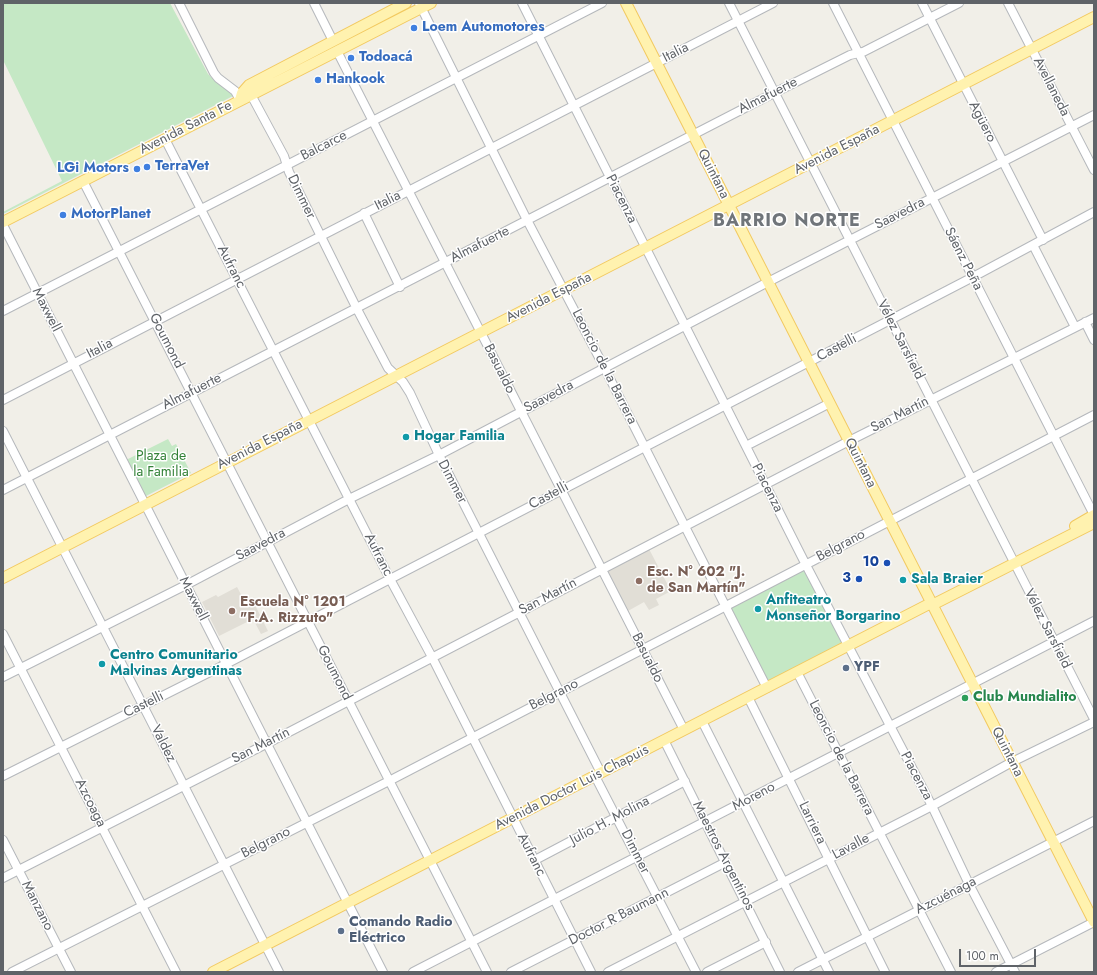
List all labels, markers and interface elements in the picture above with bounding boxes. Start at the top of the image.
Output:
place label: Loem Automotores [422,20,545,36]
marker: Loem Automotores [409,23,419,33]
street label: Italia [660,39,692,67]
place label: Todoacá [359,50,413,66]
marker: Todoacá [346,53,356,63]
street label: Avellaneda [1029,55,1073,119]
place label: Hankook [326,72,385,88]
street label: Almafuerte [736,74,800,118]
marker: Hankook [313,75,323,85]
street label: Avenida Santa Fe [137,97,235,159]
street label: Agüero [965,99,999,145]
street label: Avenida España [791,121,883,179]
street label: Balcarce [298,127,350,165]
street label: Quintana [693,146,733,202]
place label: TerraVet [155,159,209,175]
place label: LGi Motors [57,161,129,177]
marker: TerraVet [142,162,152,172]
marker: LGi Motors [132,164,142,174]
street label: Dimmer [283,172,319,222]
street label: Piacenza [602,172,640,226]
street label: Italia [372,187,404,215]
street label: Saavedra [872,194,928,234]
place label: MotorPlanet [71,207,151,223]
marker: MotorPlanet [58,210,68,220]
district label: BARRIO NORTE [713,211,861,233]
street label: Almafuerte [448,223,512,267]
street label: Sáenz Peña [940,225,986,293]
street label: Aufranc [213,243,249,291]
street label: Avenida España [503,269,595,327]
street label: Maxwell [28,285,64,335]
street label: Vélez Sarsfield [873,297,927,383]
street label: Leoncio de la Barrera [568,307,640,427]
street label: Goumond [145,311,187,371]
street label: Castelli [814,331,860,365]
street label: Italia [84,335,116,363]
street label: Basualdo [479,342,519,396]
street label: Almafuerte [160,370,224,414]
street label: Saavedra [521,377,577,417]
street label: San Martín [868,393,932,437]
street label: Avenida España [214,416,306,474]
place label: Hogar Familia [414,429,505,445]
marker: Hogar Familia [401,432,411,442]
street label: Quintana [840,435,880,491]
park label: Plaza de la Familia [133,449,189,482]
street label: Dimmer [434,457,470,507]
street label: Piacenza [748,461,786,515]
street label: Castelli [526,479,572,513]
street label: Saavedra [233,525,289,565]
street label: Belgrano [814,526,868,566]
street label: Aufranc [360,531,396,579]
place label: 10 [863,555,879,571]
marker: 10 [882,558,892,568]
place label: Esc. N° 602 "J. de San Martín" [647,565,745,598]
place label: 3 [842,571,851,587]
place label: Sala Braier [911,572,983,588]
street label: Maxwell [175,574,211,624]
marker: 3 [854,574,864,584]
street label: San Martín [516,575,580,619]
marker: Sala Braier [898,575,908,585]
marker: Esc. N° 602 "J. de San Martín" [634,576,644,586]
street label: Vélez Sarsfield [1020,586,1074,672]
place label: Anfiteatro Monseñor Borgarino [766,593,901,626]
place label: Escuela N° 1201 "F.A. Rizzuto" [240,595,346,628]
marker: Anfiteatro Monseñor Borgarino [753,604,763,614]
marker: Escuela N° 1201 "F.A. Rizzuto" [227,606,237,616]
street label: Basualdo [627,631,667,685]
street label: Goumond [313,643,355,703]
place label: Centro Comunitario Malvinas Argentinas [110,648,242,680]
marker: Centro Comunitario Malvinas Argentinas [97,659,107,669]
place label: YPF [854,660,880,676]
marker: YPF [841,663,851,673]
street label: Belgrano [527,676,581,714]
street label: Castelli [121,688,167,722]
place label: Club Mundialito [973,690,1076,706]
marker: Club Mundialito [960,693,970,703]
street label: Leoncio de la Barrera [805,698,877,818]
street label: Valdez [147,723,179,765]
street label: San Martín [229,724,293,768]
street label: Quintana [987,724,1027,780]
street label: Avenida Doctor Luis Chapuis [492,742,652,834]
street label: Piacenza [896,749,936,803]
street label: Azcoaga [71,776,109,830]
street label: Moreno [730,779,778,815]
street label: Julio H. Molina [567,793,653,849]
street label: Maestros Argentinos [688,799,758,913]
street label: Larriera [795,799,829,847]
street label: Belgrano [239,824,293,862]
street label: Dimmer [617,827,653,877]
street label: Lavalle [830,830,872,864]
street label: Aufranc [513,831,549,879]
street label: Azcuénaga [913,873,979,919]
street label: Manzano [17,878,57,934]
street label: Doctor R Baumann [566,885,672,949]
place label: Comando Radio Eléctrico [349,915,453,948]
marker: Comando Radio Eléctrico [336,926,346,936]
scale bar [961,941,1038,967]
text: 100 m [966,947,999,965]

